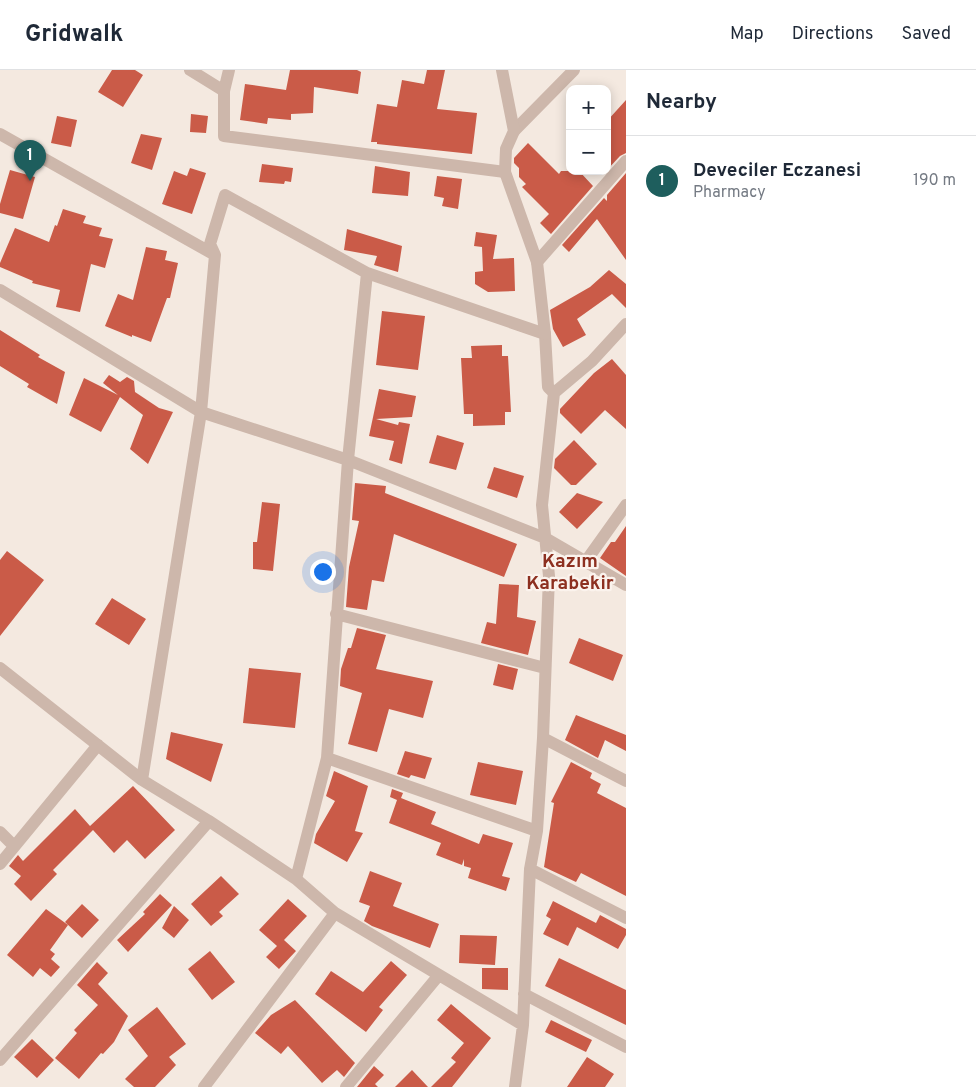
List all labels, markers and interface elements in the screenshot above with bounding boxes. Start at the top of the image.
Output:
text: Gridwalk [25,20,123,50]
text: Map [730,23,764,46]
text: Directions [792,23,874,46]
text: Saved [902,23,951,46]
map controls [566,85,611,175]
button: + [566,85,611,130]
text: Nearby [646,89,717,116]
button: − [566,130,611,175]
pin: 1 [14,140,46,181]
text: Deveciler Eczanesi [693,159,861,183]
text: 1 [659,171,665,191]
text: 190 m [913,171,956,191]
text: Pharmacy [693,183,766,203]
district label: Kazım Karabekir [526,550,614,596]
your location [310,559,336,585]

